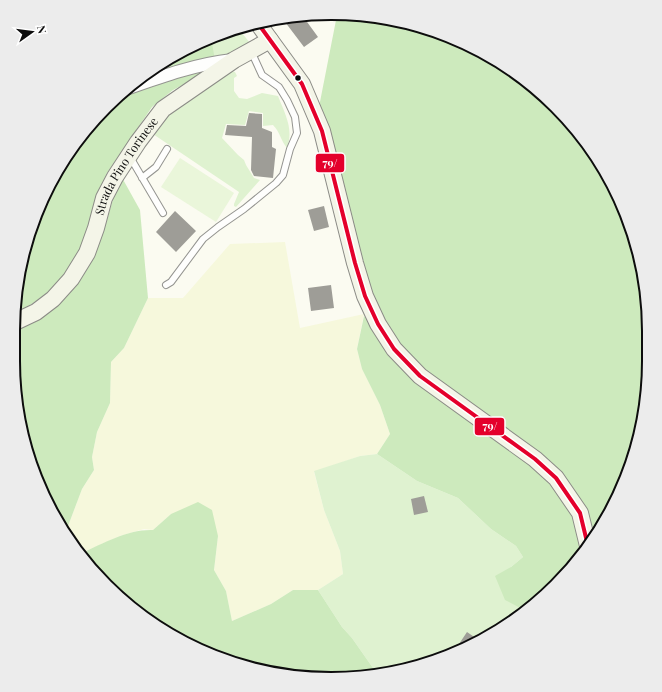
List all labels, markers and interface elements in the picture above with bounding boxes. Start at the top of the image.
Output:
north arrow [12,12,52,52]
text: N [34,24,50,35]
unlabelled marker [293,73,303,83]
street label: Strada Pino Torinese [91,114,161,217]
line badge: 79/ [315,153,345,173]
text: 79/ [322,155,338,170]
line badge: 79/ [474,417,505,436]
text: 79/ [482,418,498,433]

